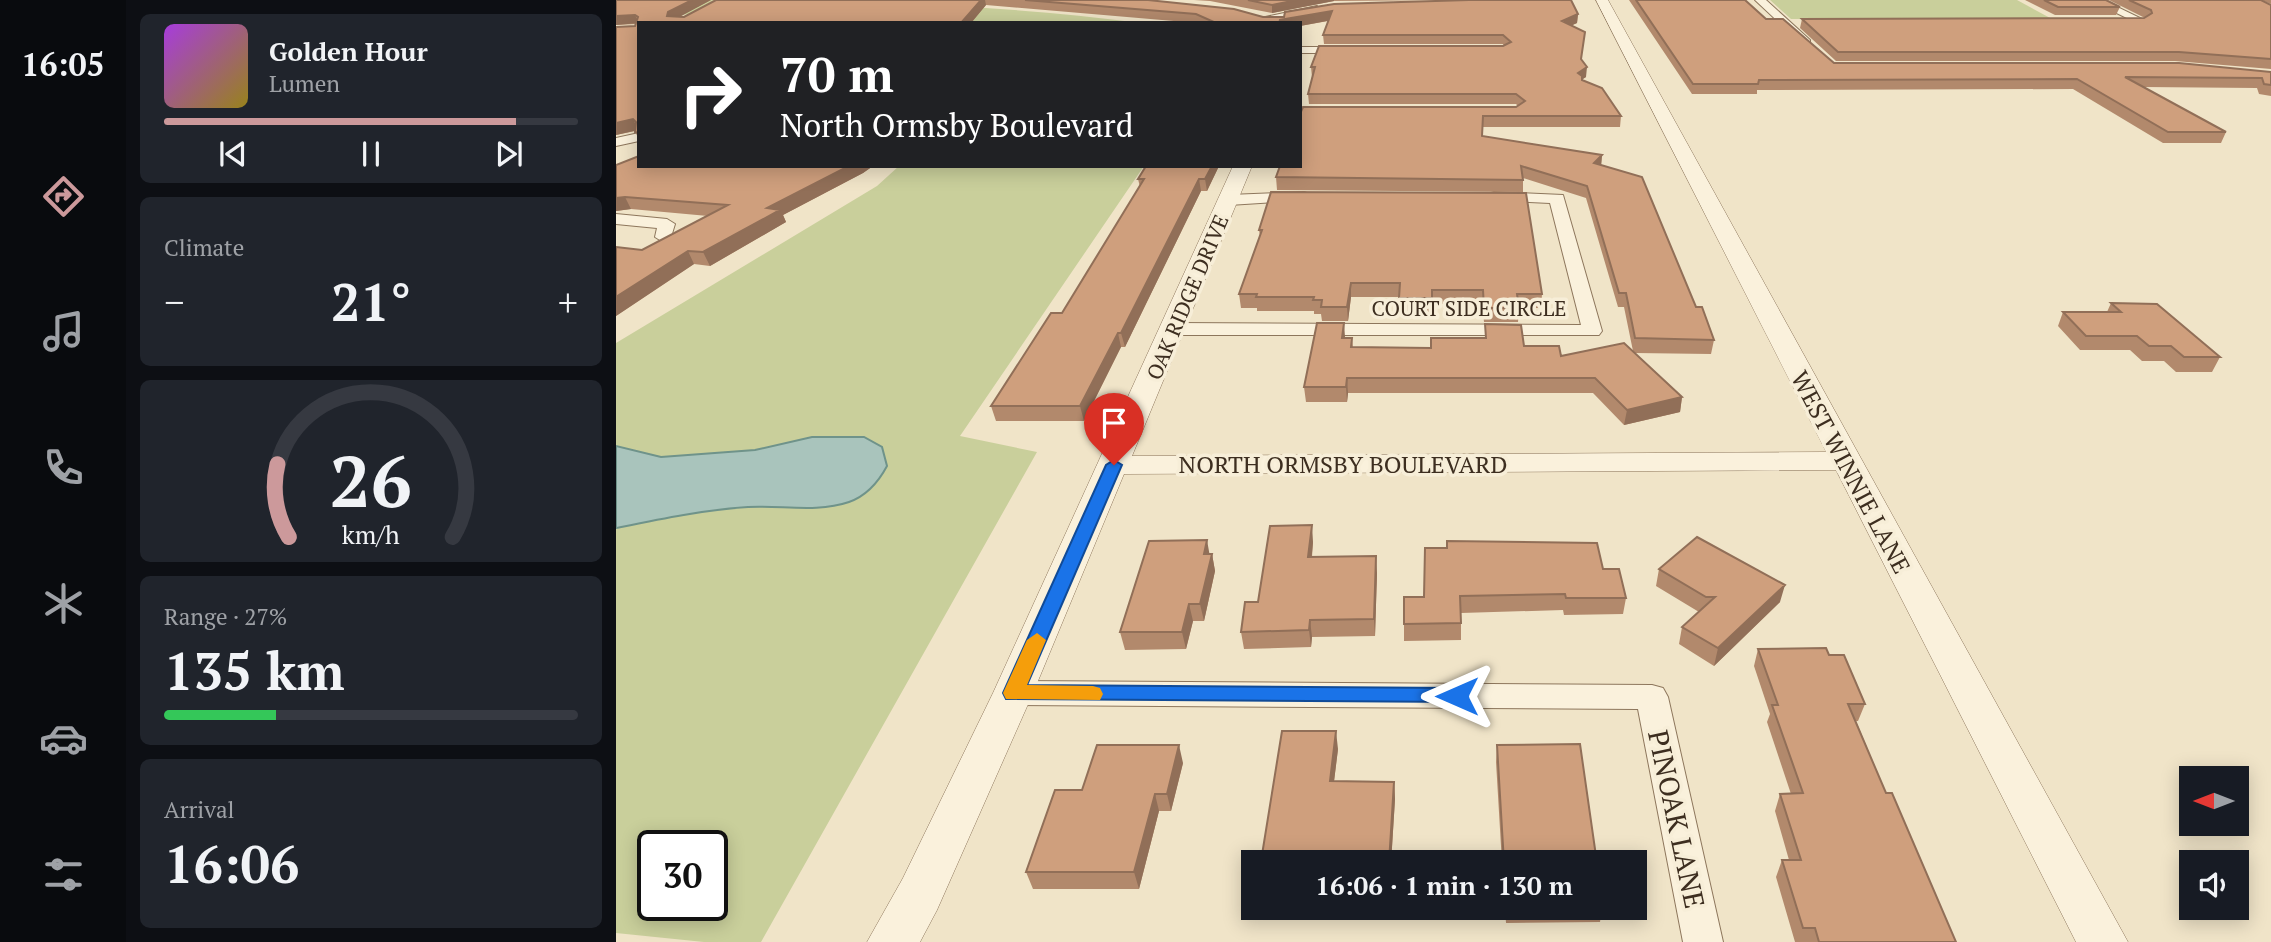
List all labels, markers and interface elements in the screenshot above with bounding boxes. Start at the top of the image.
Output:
text: Golden Hour [269,34,428,68]
text: 70 m [780,41,894,106]
text: 16:05 [21,43,105,85]
icon: right [665,49,756,140]
text: Lumen [269,68,340,99]
text: North Ormsby Boulevard [780,104,1133,146]
icon: previous [214,135,252,173]
icon: pause [352,135,390,173]
icon: next [490,135,528,173]
icon: directions [39,172,88,221]
street label: OAK RIDGE DRIVE [1140,210,1234,384]
text: Climate [164,232,244,263]
text: 21° [331,267,411,336]
text: − [164,277,184,327]
text: + [558,277,578,327]
street label: COURT SIDE CIRCLE [1372,294,1566,322]
icon: music [39,307,88,356]
street label: WEST WINNIE LANE [1784,365,1918,579]
pin [1084,393,1144,465]
icon: arrive [1095,404,1133,442]
text: 26 [330,431,412,528]
icon: phone [39,443,88,492]
street label: NORTH ORMSBY BOULEVARD [1179,448,1507,480]
text: km/h [342,518,400,551]
icon: climate [39,579,88,628]
text: Range · 27% [164,601,287,632]
text: 135 km [164,636,345,705]
position arrow [1420,659,1494,733]
icon: car [39,714,88,763]
street label: PINOAK LANE [1640,726,1714,912]
north arrow [2179,766,2249,836]
map controls [2179,766,2249,920]
text: Arrival [164,794,235,825]
text: 16:06 [164,829,299,898]
speed limit sign: 30 [637,830,728,921]
icon: filters [39,850,88,899]
button: sound [2179,850,2249,920]
text: 16:06 · 1 min · 130 m [1315,868,1573,902]

